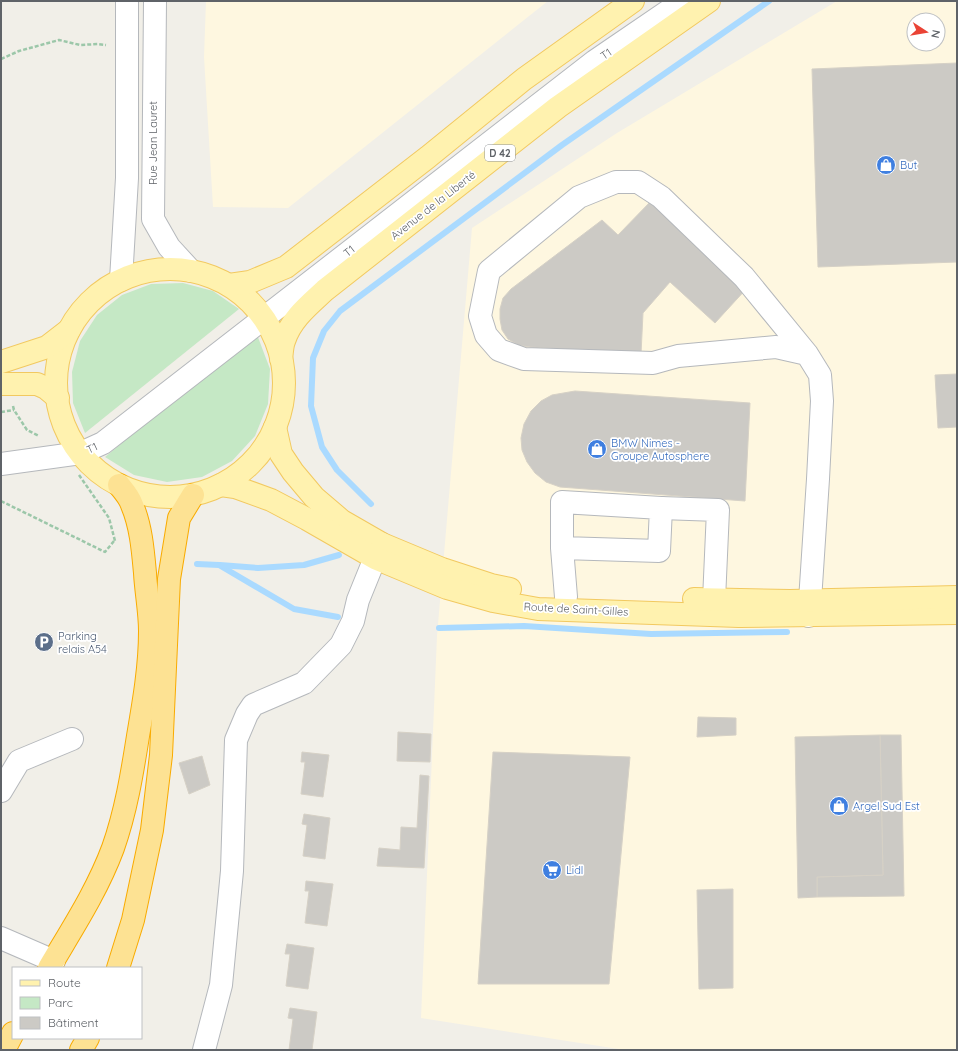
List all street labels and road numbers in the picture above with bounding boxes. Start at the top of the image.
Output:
street label: T1 [598,45,614,63]
street label: Rue Jean Lauret [146,101,160,185]
road number: D 42 [485,145,515,161]
street label: Avenue de la Liberté [388,167,478,243]
street label: T1 [340,242,358,260]
street label: T1 [84,439,100,457]
street label: Route de Saint-Gilles [523,599,629,619]

